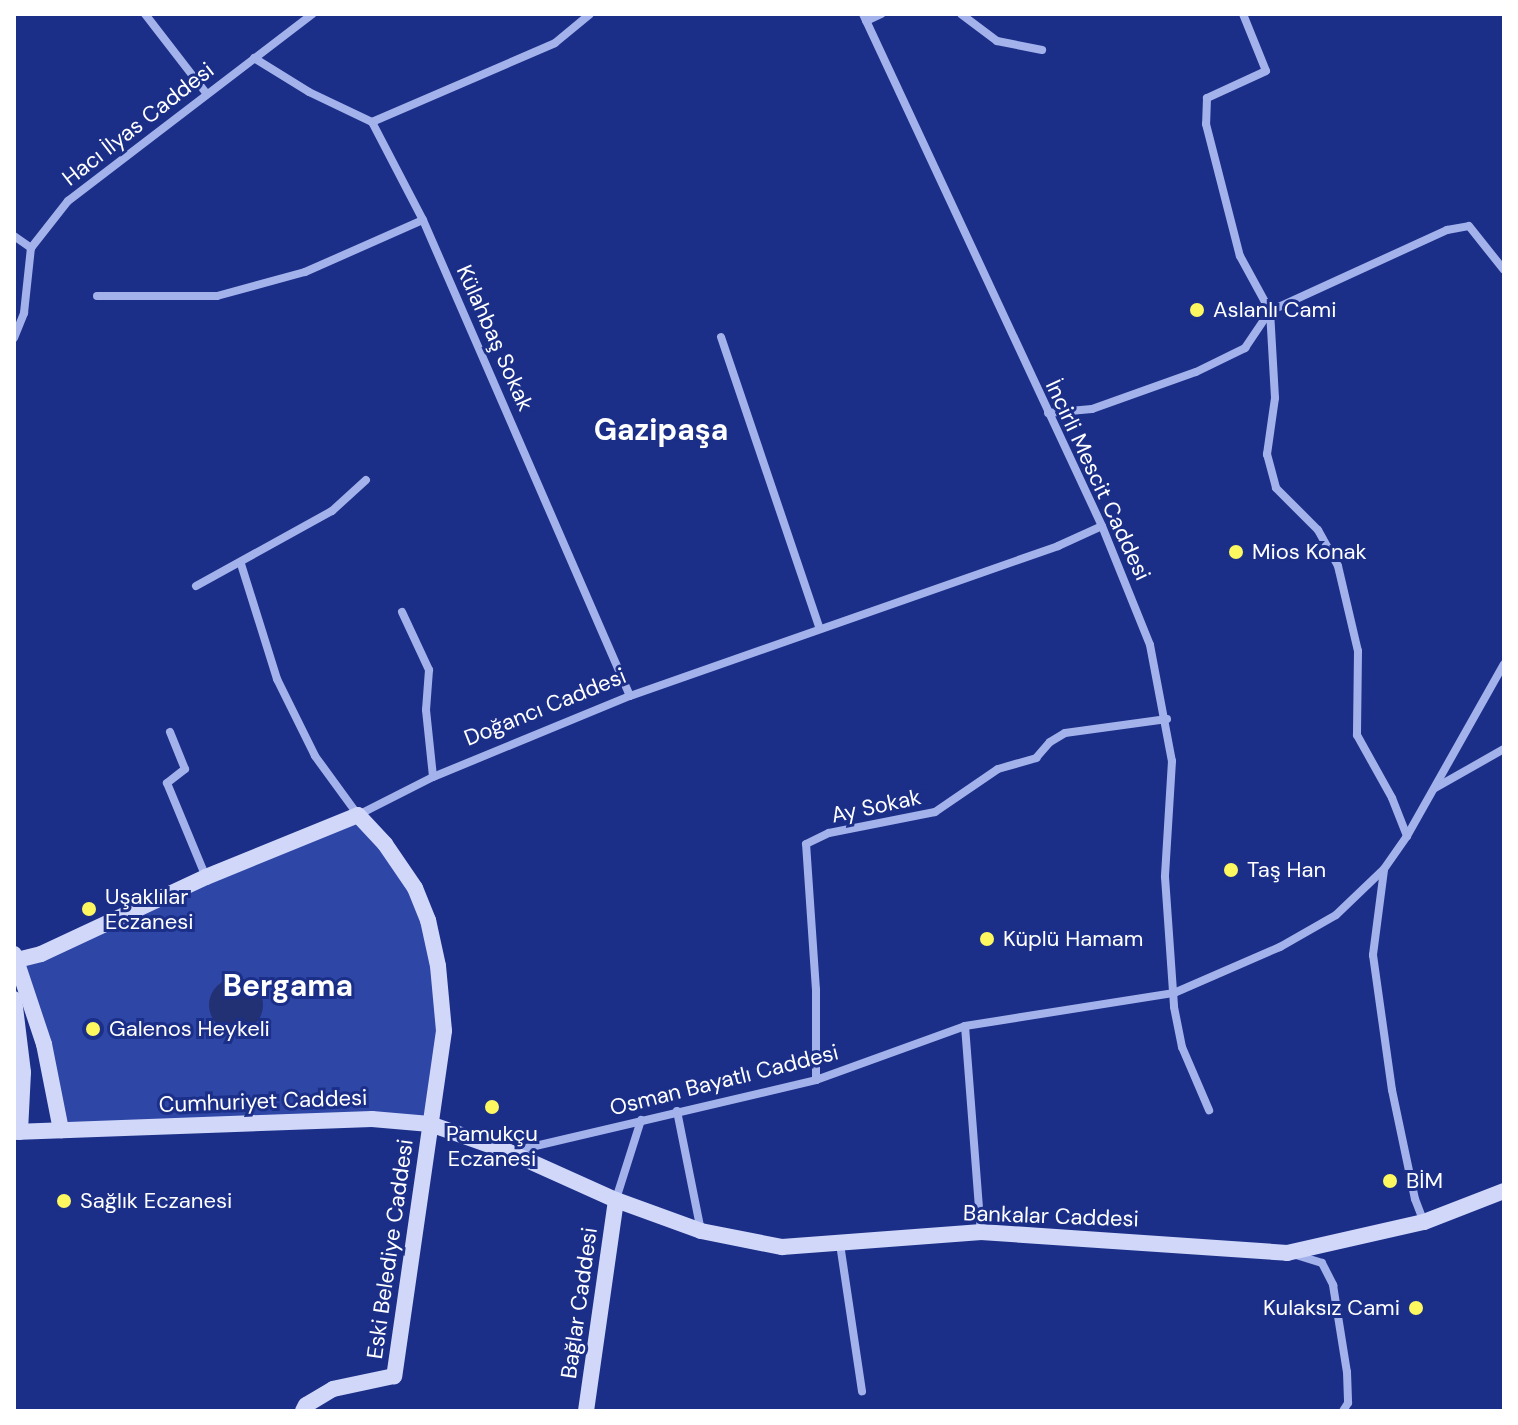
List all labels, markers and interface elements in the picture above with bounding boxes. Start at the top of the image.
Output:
street label: Hacı İlyas Caddesi [57,57,219,191]
street label: Külahbaş Sokak [451,261,539,415]
place label: Aslanlı Cami [1213,297,1336,323]
marker: Aslanlı Cami [1188,301,1206,319]
street label: İncirli Mescit Caddesi [1040,375,1156,585]
district label: Gazipaşa [594,412,728,448]
place label: Mios Konak [1252,539,1367,565]
marker: Mios Konak [1227,543,1245,561]
street label: Doğancı Caddesi [460,663,630,751]
street label: Ay Sokak [829,784,923,828]
place label: Taş Han [1247,857,1326,883]
marker: Taş Han [1222,861,1240,879]
place label: Uşaklılar Eczanesi [105,883,194,934]
marker: Uşaklılar Eczanesi [80,900,98,918]
place label: Küplü Hamam [1003,926,1143,952]
marker: Küplü Hamam [978,930,996,948]
district label: Bergama [223,968,353,1004]
place label: Galenos Heykeli [109,1016,270,1042]
marker: Galenos Heykeli [84,1020,102,1038]
street label: Osman Bayatlı Caddesi [607,1039,841,1121]
street label: Cumhuriyet Caddesi [158,1084,368,1118]
marker: Pamukçu Eczanesi [483,1098,501,1116]
place label: Pamukçu Eczanesi [446,1120,538,1172]
street label: Eski Belediye Caddesi [362,1137,418,1361]
place label: BİM [1406,1168,1443,1194]
marker: BİM [1381,1172,1399,1190]
place label: Sağlık Eczanesi [80,1188,232,1214]
marker: Sağlık Eczanesi [55,1192,73,1210]
street label: Bankalar Caddesi [963,1200,1139,1232]
street label: Bağlar Caddesi [555,1226,603,1380]
place label: Kulaksız Cami [1263,1295,1400,1321]
marker: Kulaksız Cami [1407,1299,1425,1317]

